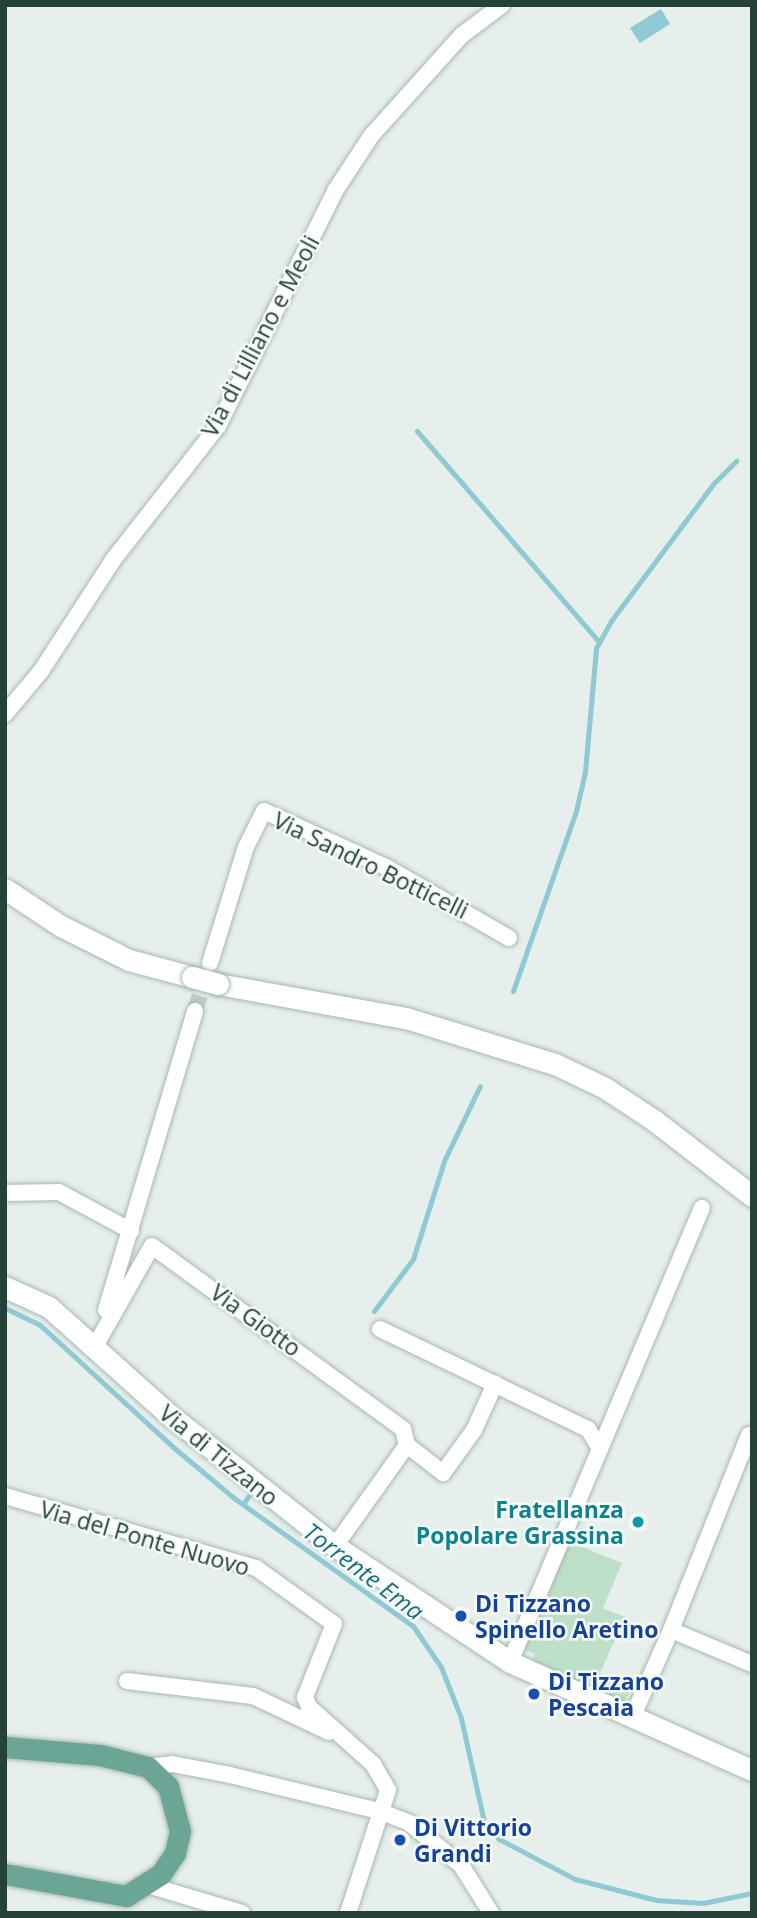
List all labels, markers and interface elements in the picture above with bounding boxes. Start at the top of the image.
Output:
street label: Via di Lilliano e Meoli [195,231,325,441]
street label: Via Sandro Botticelli [269,806,473,924]
street label: Via Giotto [205,1278,307,1362]
street label: Via di Tizzano [154,1399,284,1511]
street label: Via del Ponte Nuovo [37,1495,253,1581]
place label: Fratellanza Popolare Grassina [416,1495,624,1549]
marker: Fratellanza Popolare Grassina [630,1514,646,1530]
water label: Torrente Ema [298,1516,430,1626]
place label: Di Tizzano Spinello Aretino [475,1589,658,1643]
marker: Di Tizzano Spinello Aretino [453,1608,469,1624]
place label: Di Tizzano Pescaia [548,1667,664,1721]
marker: Di Tizzano Pescaia [526,1686,542,1702]
place label: Di Vittorio Grandi [414,1813,532,1867]
marker: Di Vittorio Grandi [392,1832,408,1848]

